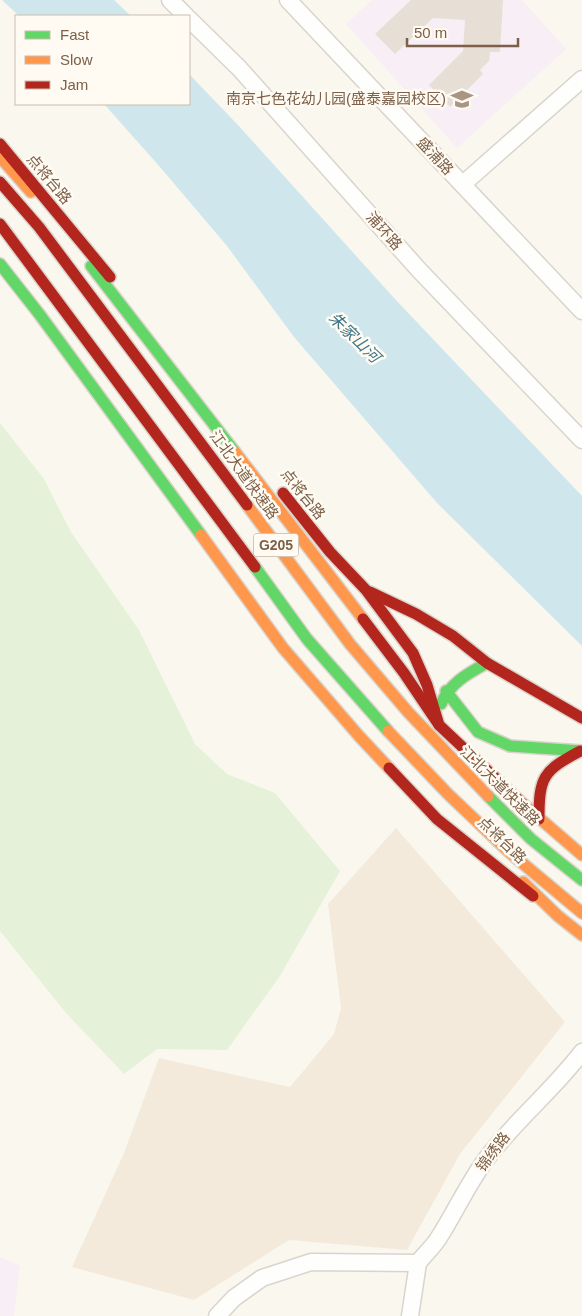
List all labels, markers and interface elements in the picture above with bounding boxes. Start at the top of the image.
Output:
legend [15,15,190,105]
scale bar [407,15,518,47]
text: 50 m [414,24,447,41]
text: Fast [60,26,90,43]
text: Slow [60,51,93,68]
text: Jam [60,76,88,93]
school or university icon: 南京七色花幼儿园(盛泰嘉园校区) [449,86,475,112]
place label: 南京七色花幼儿园(盛泰嘉园校区) [226,90,446,107]
street label: 盛浦路 [414,133,457,178]
street label: 点将台路 [24,150,75,207]
street label: 浦环路 [363,208,406,253]
water label: 朱家山河 [326,309,386,368]
street label: 江北大道快速路 [207,427,282,522]
street label: 点将台路 [278,465,329,522]
road number: G205 [254,534,298,556]
street label: 江北大道快速路 [457,743,543,829]
street label: 点将台路 [475,813,530,867]
street label: 锦绣路 [472,1129,513,1175]

